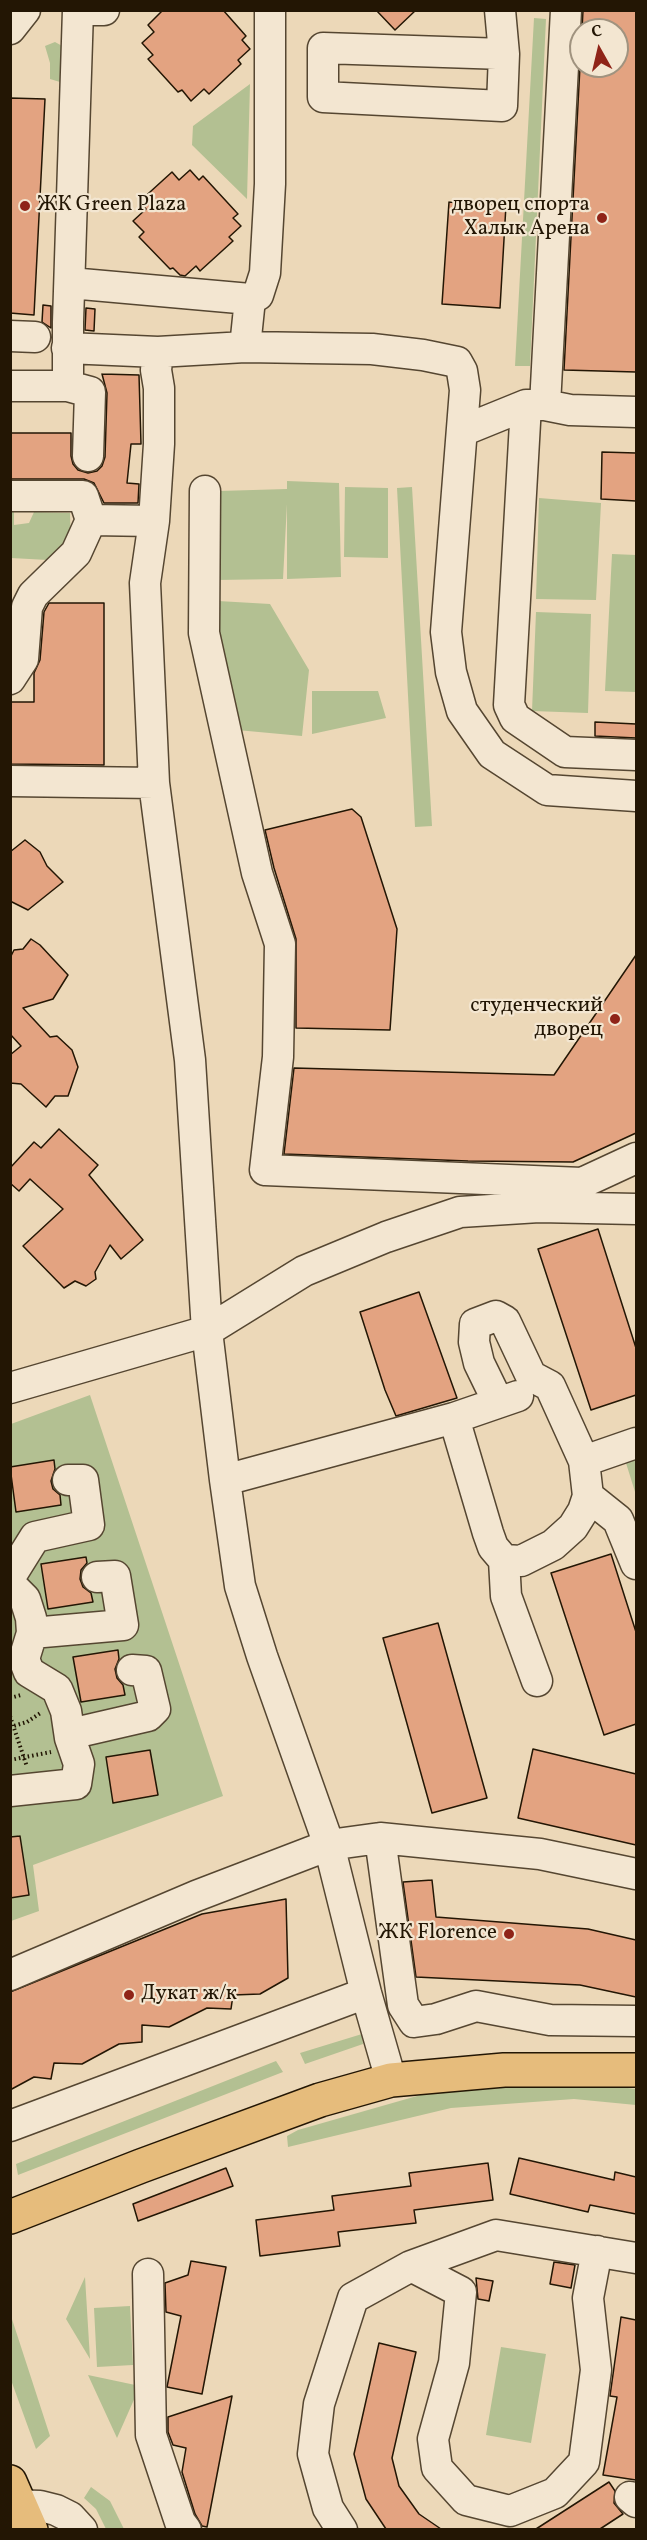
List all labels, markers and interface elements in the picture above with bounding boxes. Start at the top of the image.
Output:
north arrow [569,18,629,78]
text: С [590,21,603,44]
place label: ЖК Green Plaza [37,193,187,219]
place label: дворец спорта Халык Арена [451,193,590,243]
marker: ЖК Green Plaza [18,199,32,213]
marker: дворец спорта Халык Арена [595,211,609,225]
place label: студенческий дворец [470,994,603,1044]
marker: студенческий дворец [608,1012,622,1026]
place label: ЖК Florence [378,1921,497,1947]
marker: ЖК Florence [502,1927,516,1941]
place label: Дукат ж/к [141,1982,237,2008]
marker: Дукат ж/к [122,1988,136,2002]

